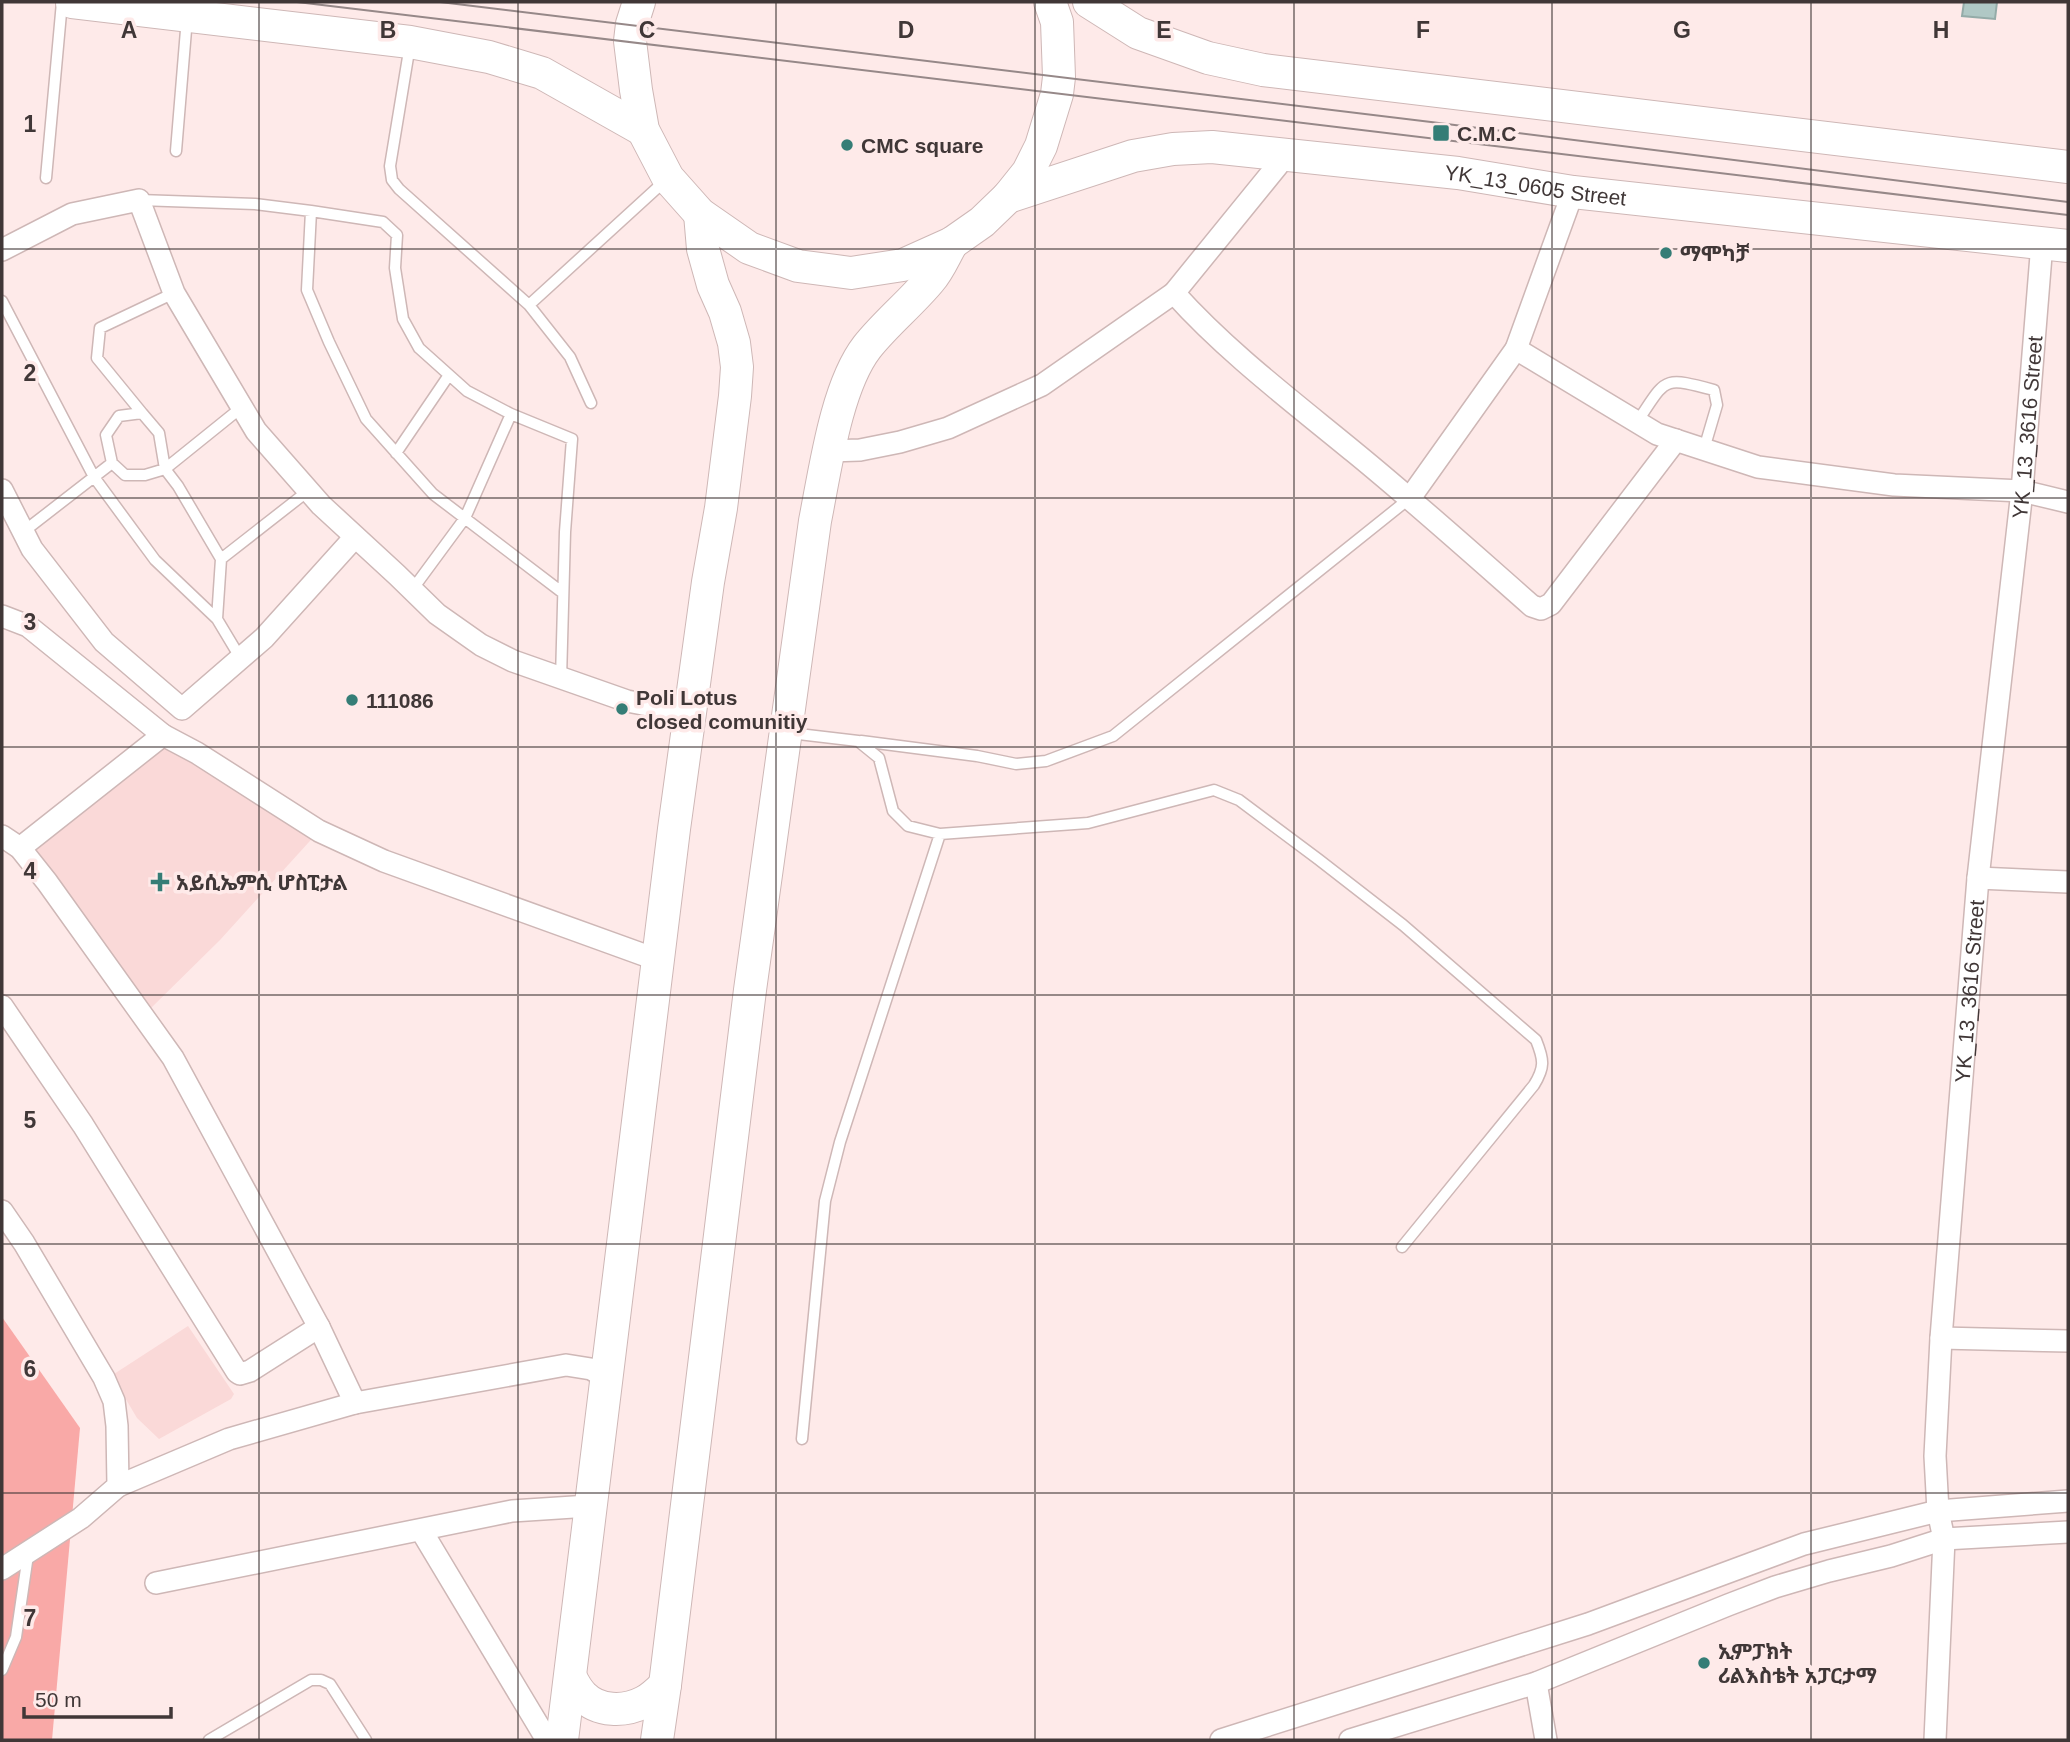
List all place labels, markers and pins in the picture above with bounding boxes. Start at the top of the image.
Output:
place label: C.M.C [1457,122,1517,145]
marker: C.M.C [1431,123,1451,143]
place label: CMC square [861,134,984,157]
marker: CMC square [839,137,855,153]
place label: ማሞካቻ [1680,242,1750,265]
marker: ማሞካቻ [1658,245,1674,261]
place label: Poli Lotus closed comunitiy [636,686,808,733]
place label: 111086 [366,689,434,712]
marker: 111086 [344,692,360,708]
marker: Poli Lotus closed comunitiy [614,701,630,717]
place label: አይሲኤምሲ ሆስፒታል [176,871,348,894]
marker: አይሲኤምሲ ሆስፒታል [150,872,170,892]
place label: ኢምፓክት ሪልእስቴት አፓርታማ [1718,1640,1877,1687]
marker: ኢምፓክት ሪልእስቴት አፓርታማ [1696,1655,1712,1671]

